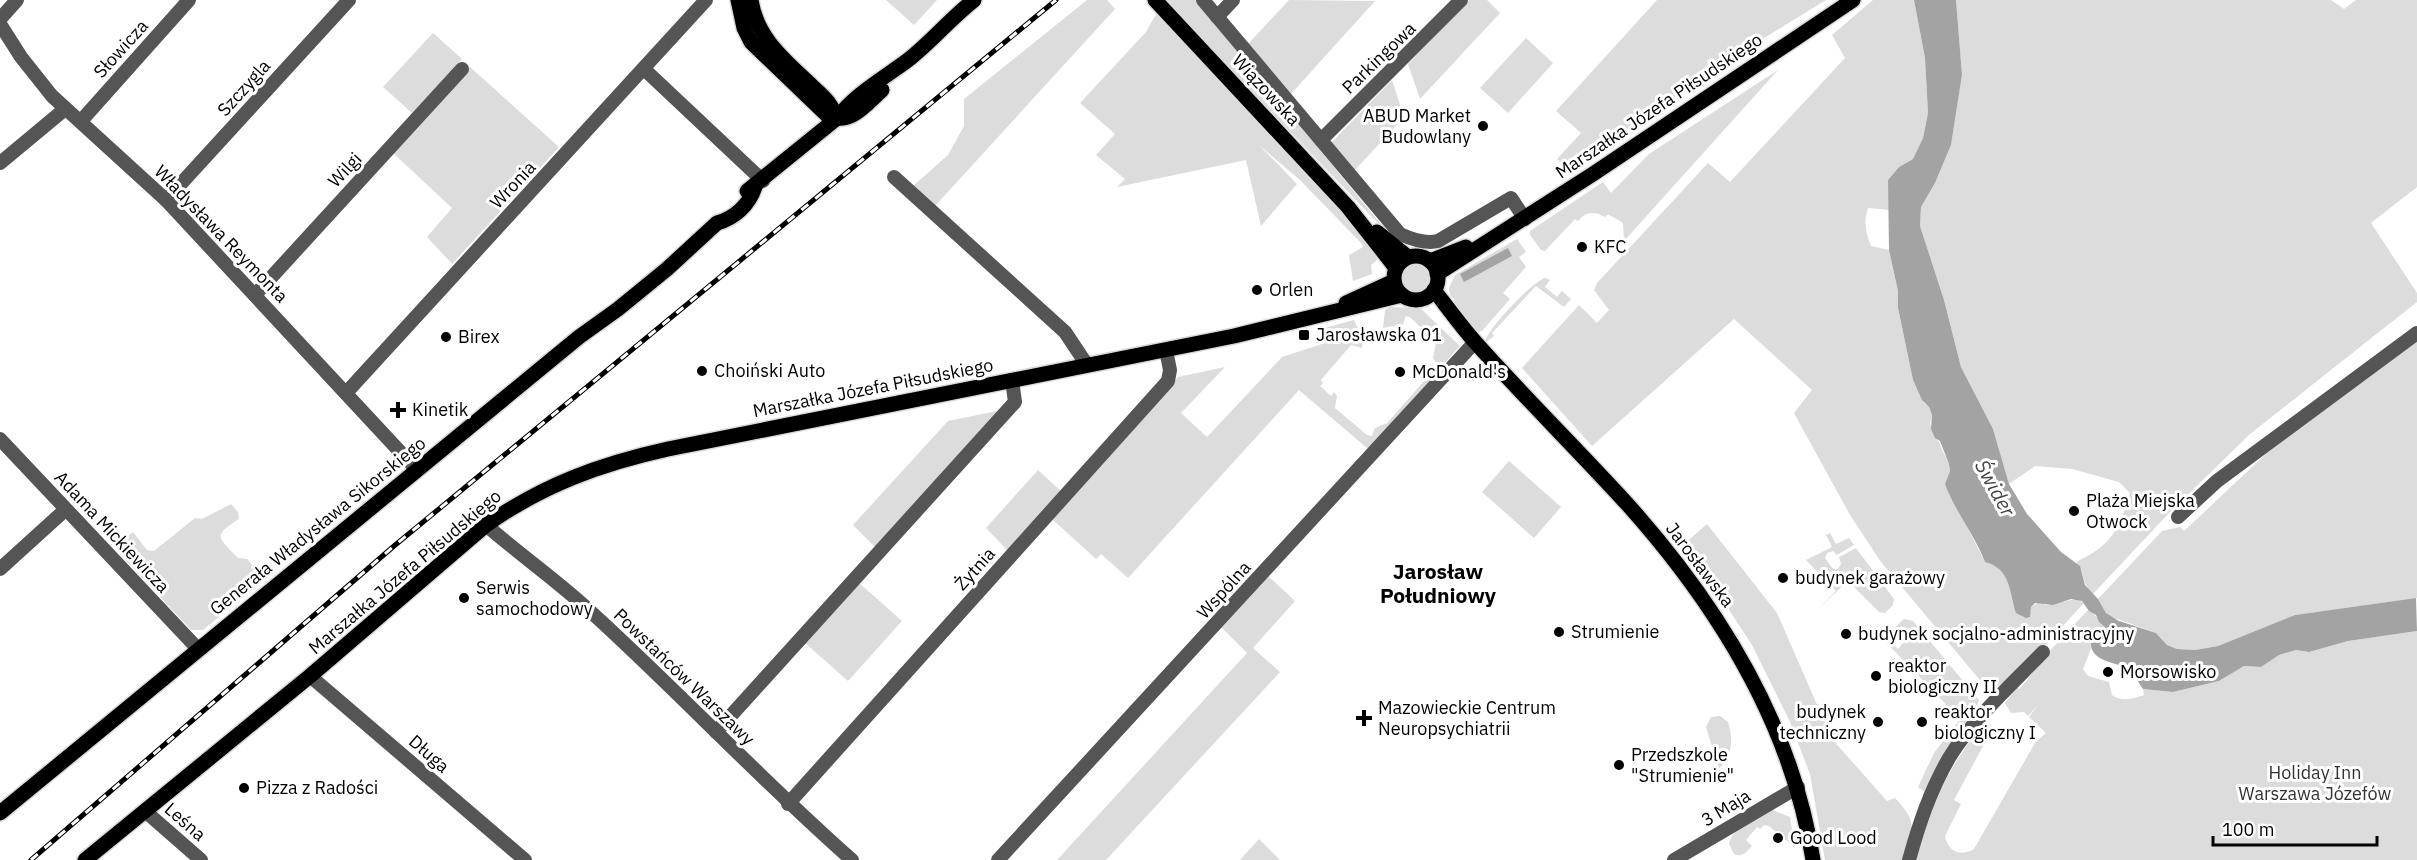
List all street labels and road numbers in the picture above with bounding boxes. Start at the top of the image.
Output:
street label: Słowicza [88,14,153,83]
street label: Parkingowa [1337,17,1421,99]
street label: Marszałka Józefa Piłsudskiego [1551,28,1767,183]
street label: Wiązowska [1227,49,1306,131]
street label: Szczygla [212,54,275,121]
street label: Wilgi [323,147,366,192]
street label: Wronia [485,156,541,213]
street label: Władysława Reymonta [150,160,293,308]
street label: Marszałka Józefa Piłsudskiego [751,353,995,422]
street label: Generała Władysława Sikorskiego [205,431,430,620]
street label: Adama Mickiewicza [50,466,175,598]
street label: Marszałka Józefa Piłsudskiego [304,484,506,659]
street label: Jarosławska [1661,518,1740,612]
street label: Żytnia [949,542,1000,595]
street label: Wspólna [1192,556,1256,623]
street label: Powstańców Warszawy [609,603,760,750]
street label: Długa [404,730,455,778]
street label: 3 Maja [1697,784,1755,831]
street label: Leśna [160,797,211,846]

